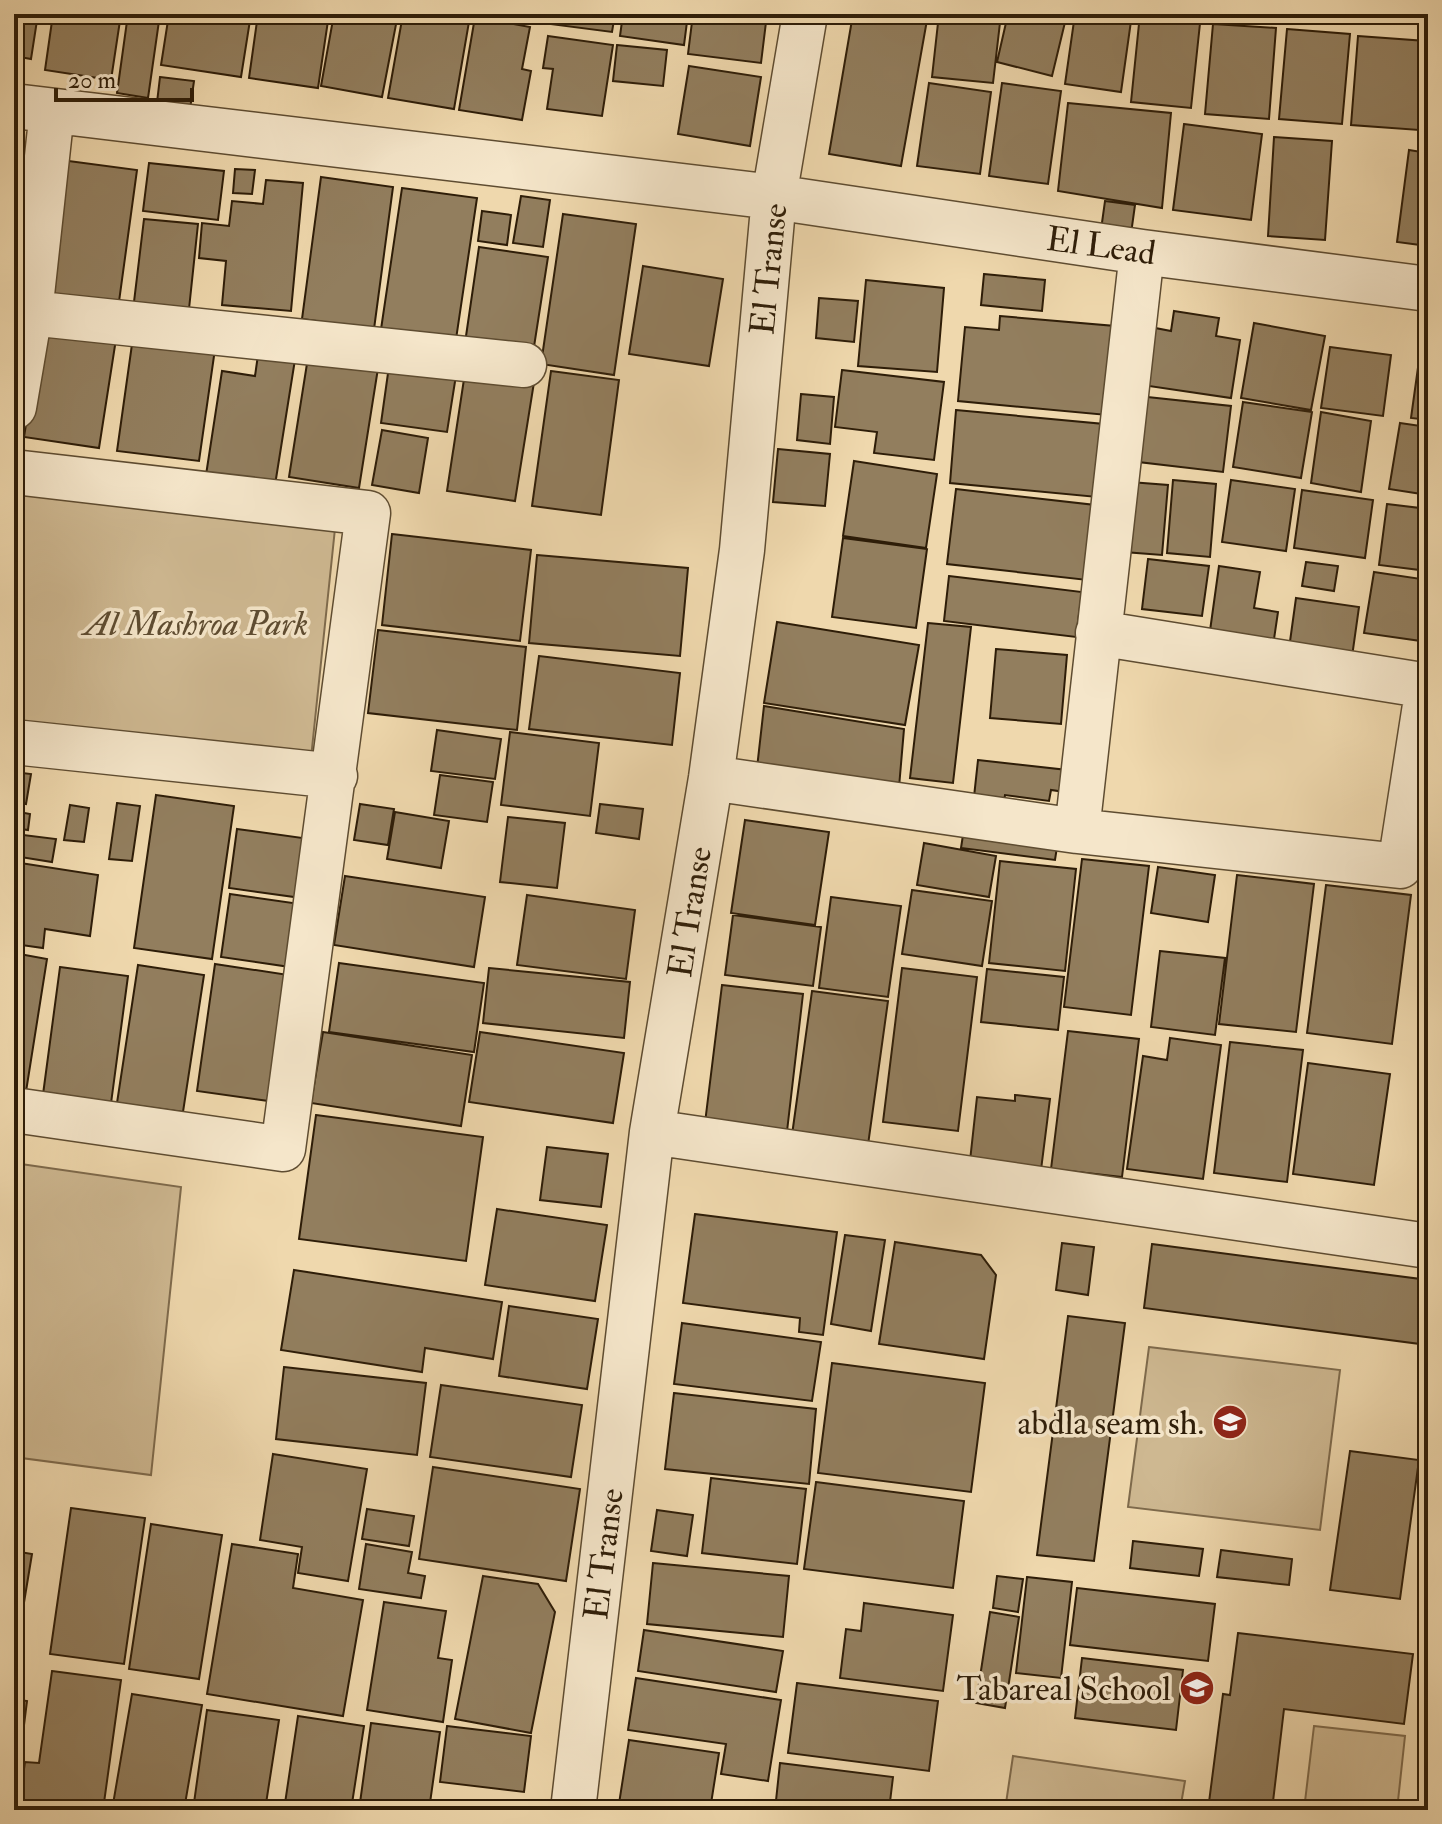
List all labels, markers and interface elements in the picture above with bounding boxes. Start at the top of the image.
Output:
scale bar [56,52,192,102]
text: 20 m [68,65,117,96]
street label: El Transe [741,201,798,337]
street label: El Lead [1043,218,1158,275]
park label: Al Mashroa Park [81,603,308,646]
street label: El Transe [659,844,722,981]
place label: abdla seam sh. [1017,1402,1204,1445]
school or university icon: abdla seam sh. [1211,1403,1249,1441]
street label: El Transe [575,1486,634,1622]
place label: Tabareal School [957,1668,1171,1711]
school or university icon: Tabareal School [1178,1669,1216,1707]

